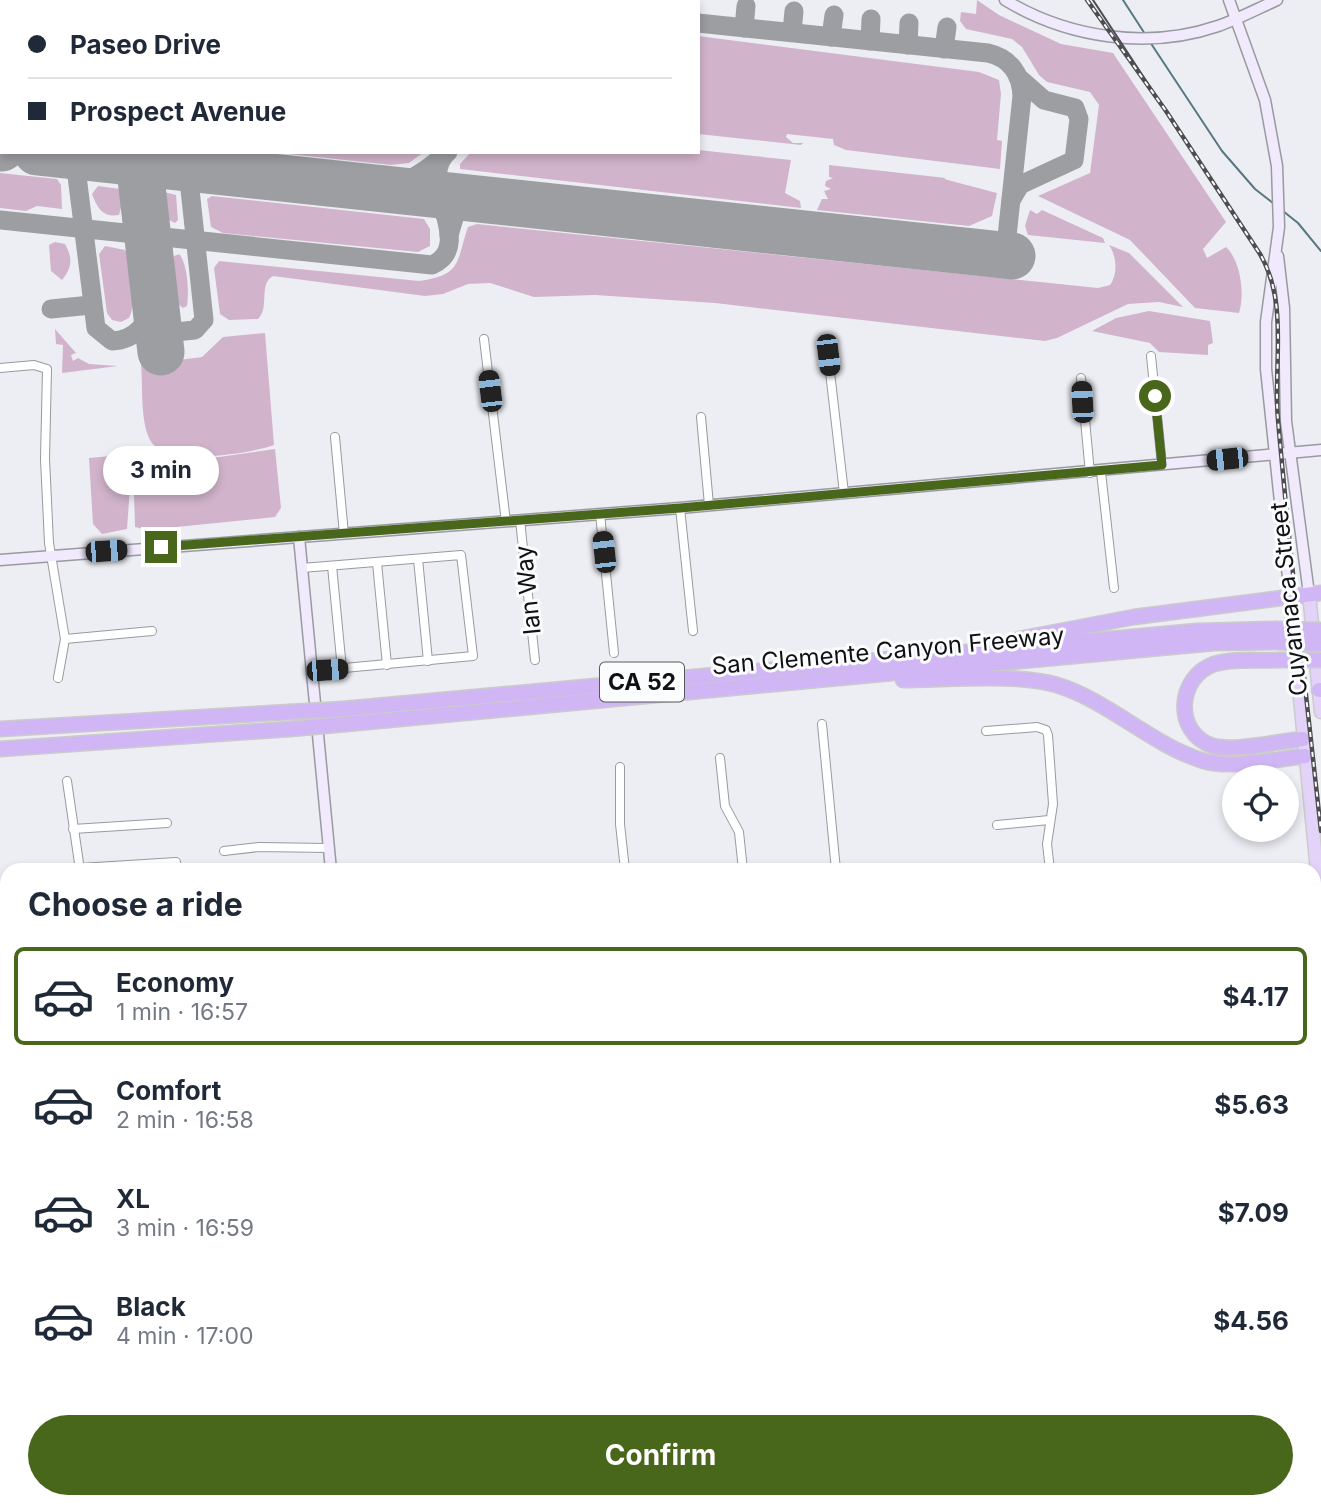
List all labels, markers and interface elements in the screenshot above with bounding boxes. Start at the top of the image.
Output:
text: Paseo Drive [70,29,221,60]
text: Prospect Avenue [70,96,286,127]
car [816,333,841,377]
car [478,369,503,413]
car [1071,380,1094,424]
route start [1139,380,1171,412]
callout: 3 min [103,446,219,494]
car [1206,446,1249,472]
text: 3 min [130,456,192,484]
street label: Cuyamaca Street [1264,500,1313,698]
car [592,530,617,574]
route end [145,531,177,563]
car [85,539,128,563]
street label: Ian Way [508,544,547,636]
street label: San Clemente Canyon Freeway [710,621,1065,680]
car [306,658,349,682]
road number: CA 52 [600,662,684,702]
map controls [1222,765,1299,842]
button: locate [1222,765,1299,842]
text: Choose a ride [28,885,243,924]
icon: car [32,965,95,1028]
text: Economy [116,967,234,998]
text: $4.17 [1223,981,1289,1012]
text: 1 min · 16:57 [116,998,248,1026]
icon: car [32,1073,95,1136]
text: Comfort [116,1075,221,1106]
text: $5.63 [1214,1089,1289,1120]
text: 2 min · 16:58 [116,1106,254,1134]
icon: car [32,1181,95,1244]
text: XL [116,1183,150,1214]
text: $7.09 [1218,1197,1289,1228]
text: 3 min · 16:59 [116,1214,254,1242]
icon: car [32,1289,95,1352]
text: Black [116,1291,186,1322]
text: $4.56 [1213,1305,1289,1336]
text: 4 min · 17:00 [116,1322,253,1350]
button: Confirm [28,1415,1293,1495]

